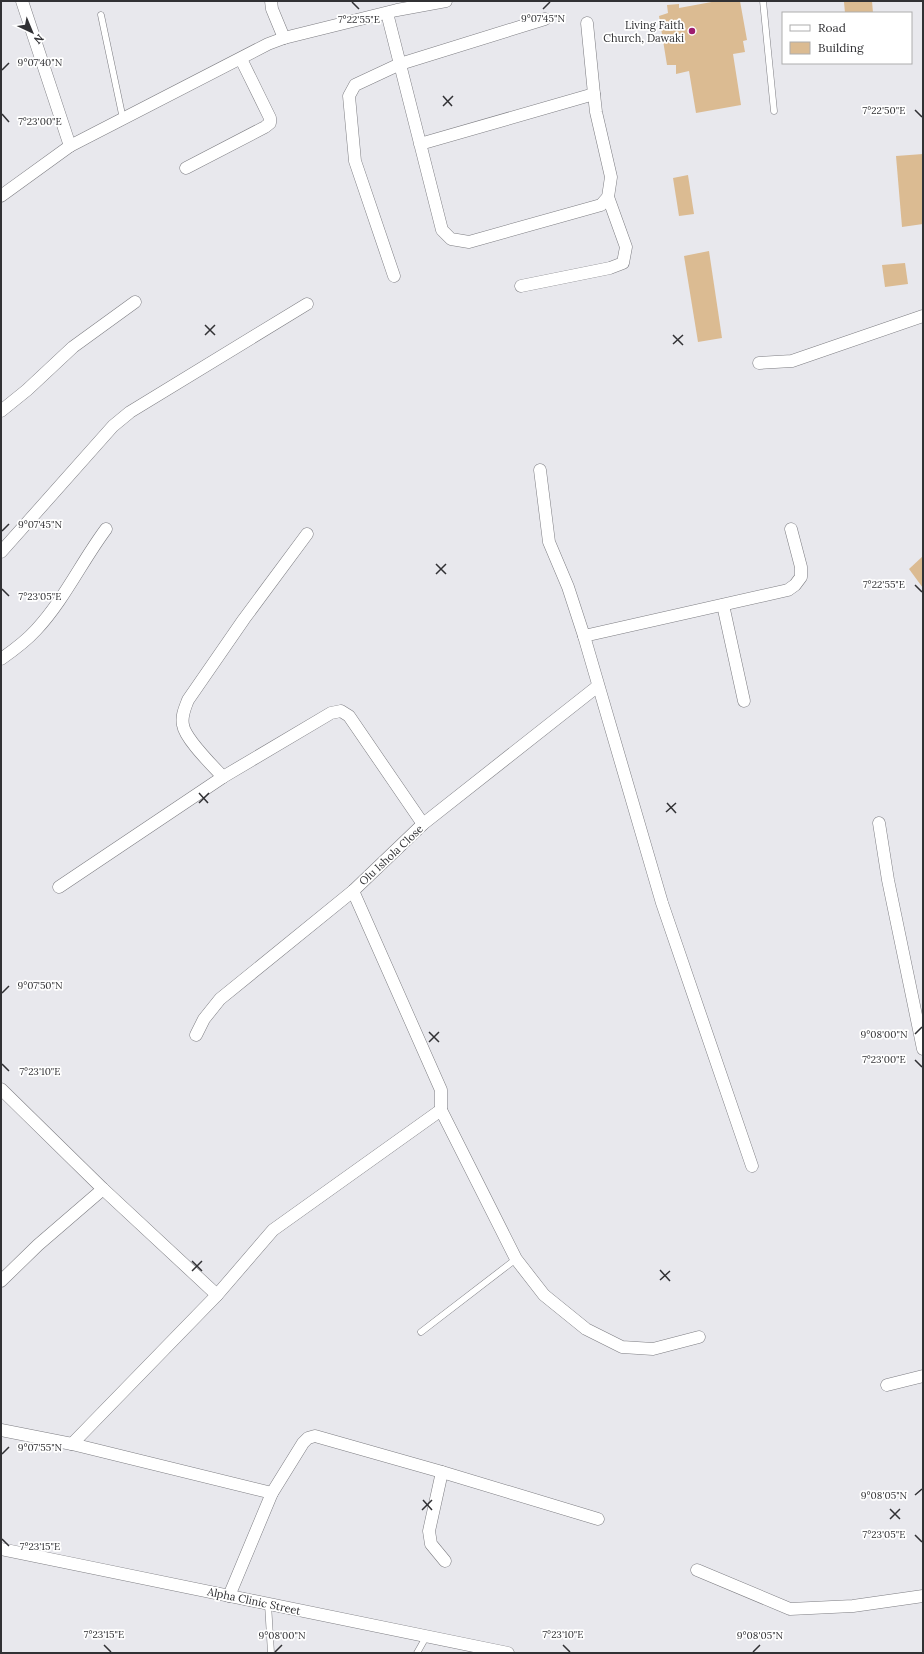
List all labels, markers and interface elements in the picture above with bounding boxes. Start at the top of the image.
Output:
north arrow [12,12,52,52]
text: 9°07'45"N [521,12,565,25]
legend [782,12,912,64]
text: 7°22'55"E [338,13,380,26]
place label: Living Faith Church, Dawaki [603,18,684,45]
text: Road [818,20,846,35]
marker: Living Faith Church, Dawaki [687,26,697,36]
text: N [31,31,47,48]
text: Building [818,40,864,55]
text: 9°07'40"N [18,56,63,69]
text: 7°22'50"E [863,104,905,117]
text: 7°23'00"E [18,115,62,128]
text: 9°07'45"N [18,518,62,531]
text: 7°22'55"E [863,578,905,591]
text: 7°23'05"E [19,590,61,603]
street label: Olu Ishola Close [356,822,426,888]
text: 9°07'50"N [17,979,63,992]
text: 9°08'00"N [860,1028,908,1041]
text: 7°23'00"E [862,1053,906,1066]
text: 7°23'10"E [19,1065,61,1078]
text: 9°07'55"N [18,1441,63,1454]
text: 9°08'05"N [861,1489,908,1502]
text: 7°23'05"E [863,1528,905,1541]
text: 7°23'15"E [20,1540,60,1553]
street label: Alpha Clinic Street [205,1584,303,1618]
text: 7°23'15"E [84,1628,124,1641]
text: 7°23'10"E [542,1628,584,1641]
text: 9°08'00"N [258,1629,306,1642]
text: 9°08'05"N [737,1629,784,1642]

